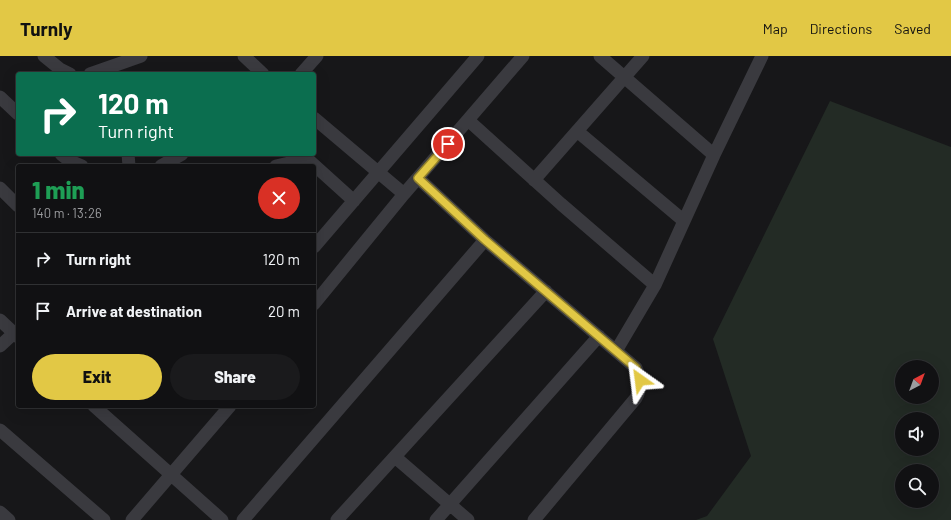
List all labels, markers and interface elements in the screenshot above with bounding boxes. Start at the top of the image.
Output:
text: Turnly [20,17,72,40]
text: Map [763,20,788,37]
text: Directions [810,20,872,37]
text: Saved [894,20,931,37]
text: 120 m [98,86,169,120]
icon: right [32,88,84,140]
text: Turn right [98,120,174,142]
pin [431,127,465,161]
icon: arrive [437,133,459,155]
text: 1 min [32,175,85,204]
button: close [258,177,300,219]
text: 140 m · 13:26 [32,205,102,221]
icon: right [32,248,54,270]
text: Turn right [66,250,131,268]
text: 120 m [263,250,300,268]
icon: arrive [32,300,54,322]
text: Arrive at destination [66,302,202,320]
text: 20 m [268,302,300,320]
button: Exit [32,354,162,400]
button: Share [170,354,300,400]
position arrow [619,359,661,401]
north arrow [895,360,939,404]
map controls [895,360,939,508]
button: sound [895,412,939,456]
button: search [895,464,939,508]

